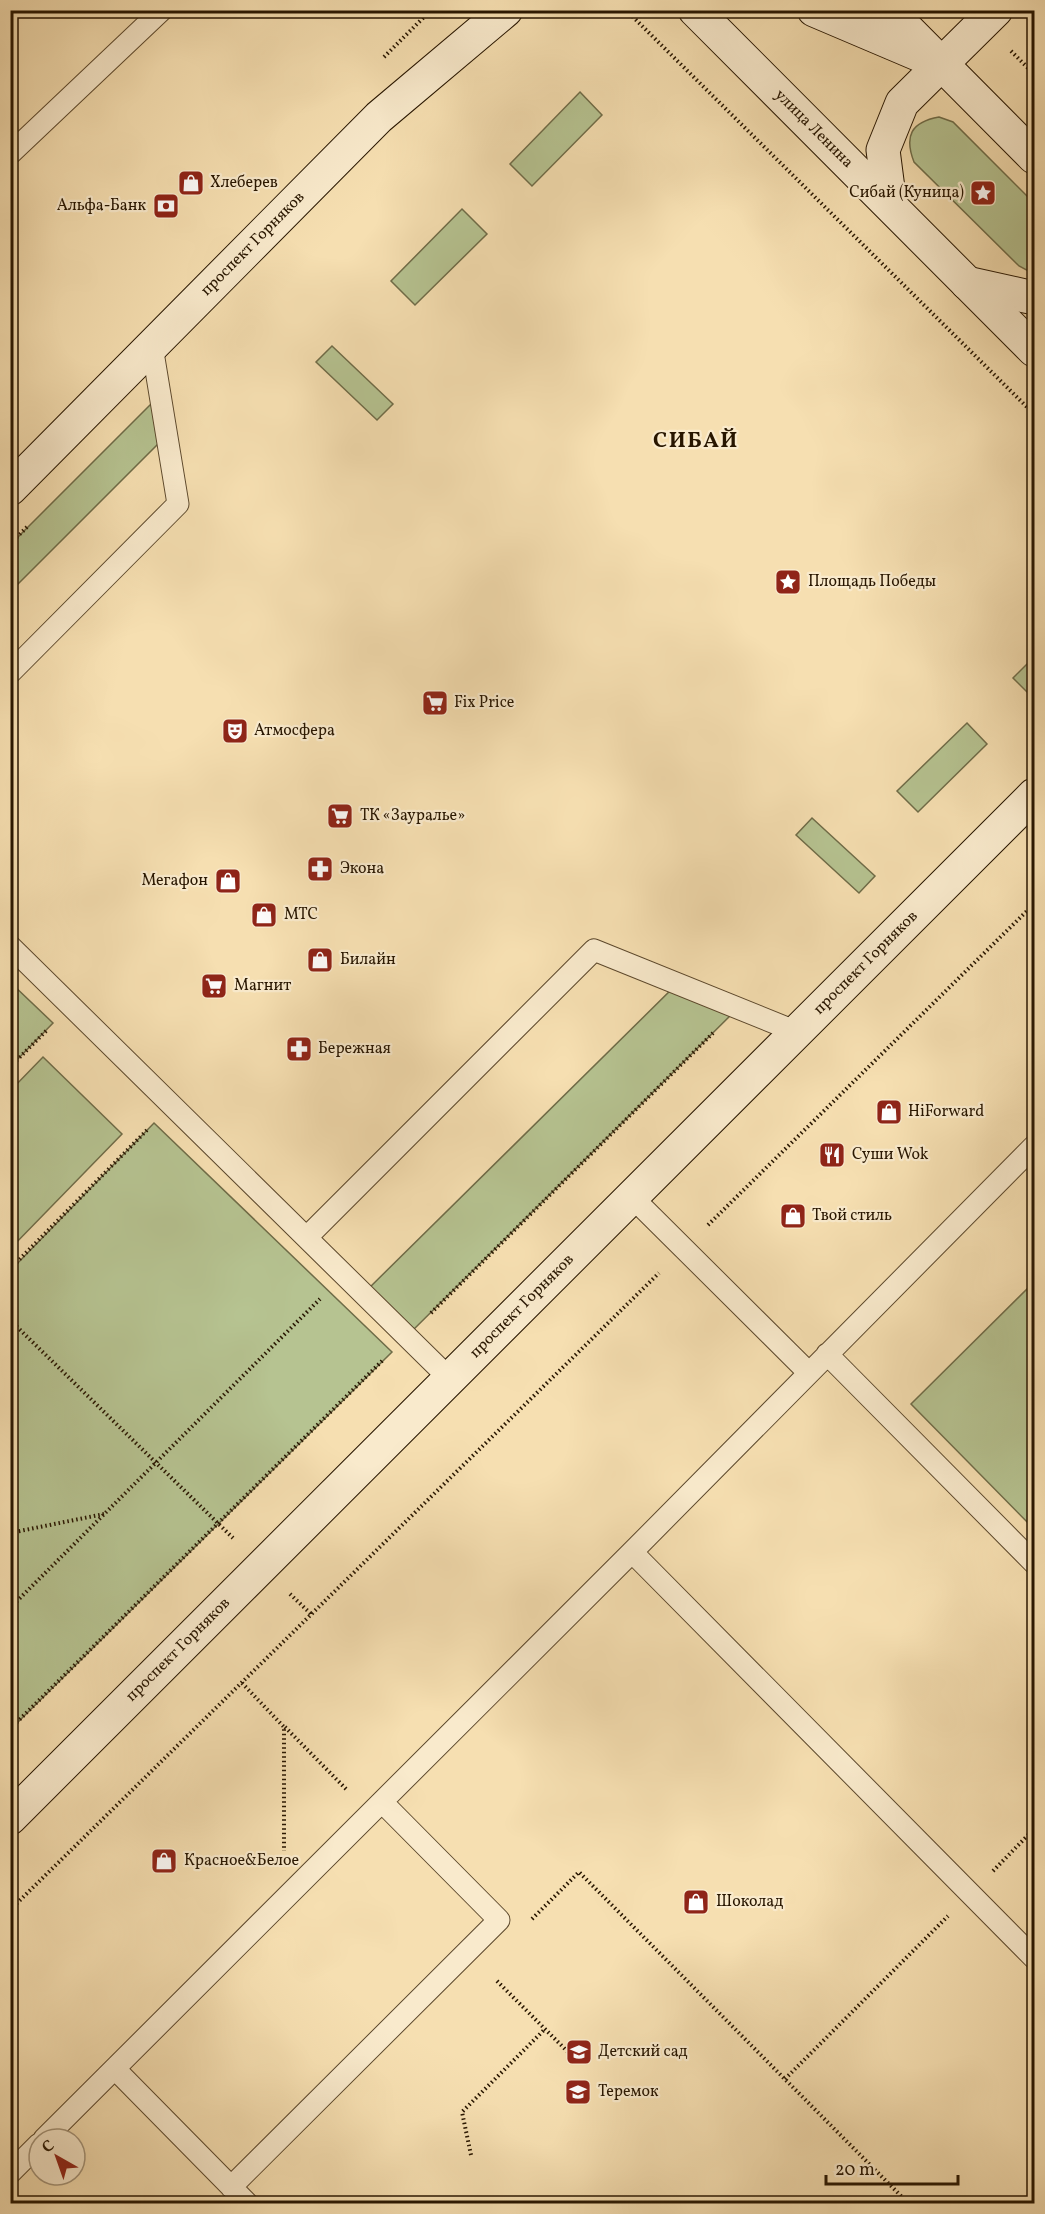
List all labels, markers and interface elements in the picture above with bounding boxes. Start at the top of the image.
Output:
street label: улица Ленина [769,85,858,173]
shop icon: Хлеберев [176,168,206,198]
place label: Хлеберев [210,172,278,194]
place icon: Сибай (Куница) [968,178,998,208]
place label: Сибай (Куница) [849,182,964,204]
street label: проспект Горняков [196,187,310,301]
bank icon: Альфа-Банк [151,191,181,221]
place label: Альфа-Банк [57,195,146,217]
district label: СИБАЙ [653,426,739,457]
place icon: Площадь Победы [773,567,803,597]
place label: Площадь Победы [808,571,936,593]
supermarket icon: Fix Price [420,688,450,718]
place label: Fix Price [454,692,514,714]
theatre icon: Атмосфера [220,716,250,746]
place label: Атмосфера [254,720,335,742]
supermarket icon: ТК «Зауралье» [325,801,355,831]
place label: ТК «Зауралье» [360,805,465,827]
pharmacy icon: Экона [305,854,335,884]
place label: Экона [340,858,384,880]
shop icon: Мегафон [213,866,243,896]
place label: Мегафон [141,870,208,892]
shop icon: МТС [249,900,279,930]
place label: МТС [284,904,318,926]
street label: проспект Горняков [809,906,923,1020]
shop icon: Билайн [305,945,335,975]
place label: Билайн [340,949,396,971]
supermarket icon: Магнит [199,971,229,1001]
place label: Магнит [234,975,291,997]
pharmacy icon: Бережная [284,1034,314,1064]
place label: Бережная [318,1038,391,1060]
shop icon: HiForward [874,1097,904,1127]
place label: HiForward [908,1101,984,1123]
restaurant icon: Суши Wok [817,1140,847,1170]
place label: Суши Wok [852,1144,929,1166]
shop icon: Твой стиль [778,1201,808,1231]
place label: Твой стиль [812,1205,892,1227]
street label: проспект Горняков [465,1249,579,1363]
street label: проспект Горняков [121,1593,235,1707]
shop icon: Красное&Белое [149,1846,179,1876]
place label: Красное&Белое [184,1850,299,1872]
shop icon: Шоколад [681,1887,711,1917]
place label: Шоколад [716,1891,783,1913]
school or university icon: Детский сад [564,2037,594,2067]
place label: Детский сад [598,2041,688,2063]
school or university icon: Теремок [563,2077,593,2107]
place label: Теремок [598,2081,659,2103]
north arrow [27,2127,87,2187]
text: С [38,2135,60,2159]
scale bar [826,2148,958,2186]
text: 20 m [835,2158,875,2183]

